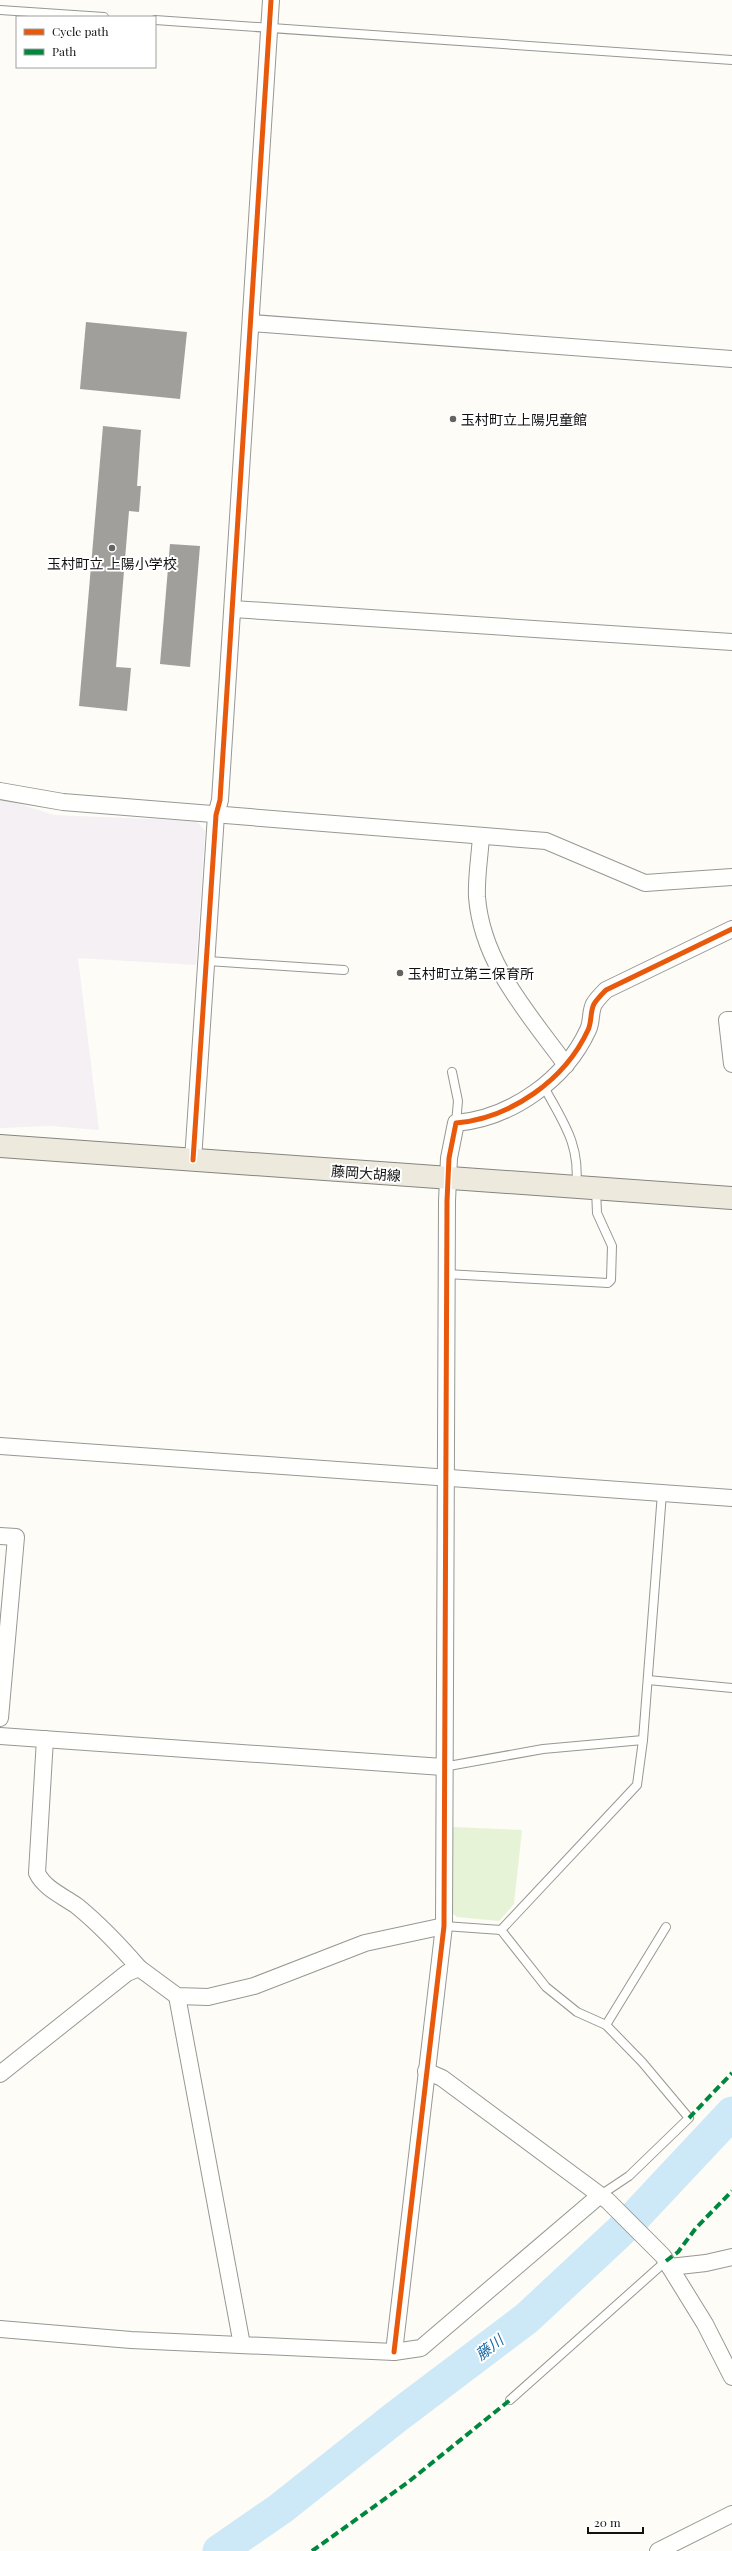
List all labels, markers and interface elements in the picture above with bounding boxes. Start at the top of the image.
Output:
legend [16,16,156,68]
text: Cycle path [52,23,109,39]
text: Path [52,43,76,59]
place label: 玉村町立上陽児童館 [461,410,587,429]
marker: 玉村町立上陽児童館 [448,414,458,424]
marker: 玉村町立 上陽小学校 [107,543,117,553]
place label: 玉村町立 上陽小学校 [47,554,177,573]
place label: 玉村町立第三保育所 [408,964,534,983]
marker: 玉村町立第三保育所 [395,968,405,978]
street label: 藤岡大胡線 [330,1161,402,1185]
water label: 藤川 [471,2329,509,2364]
scale bar [588,2509,643,2535]
text: 20 m [594,2514,621,2530]

